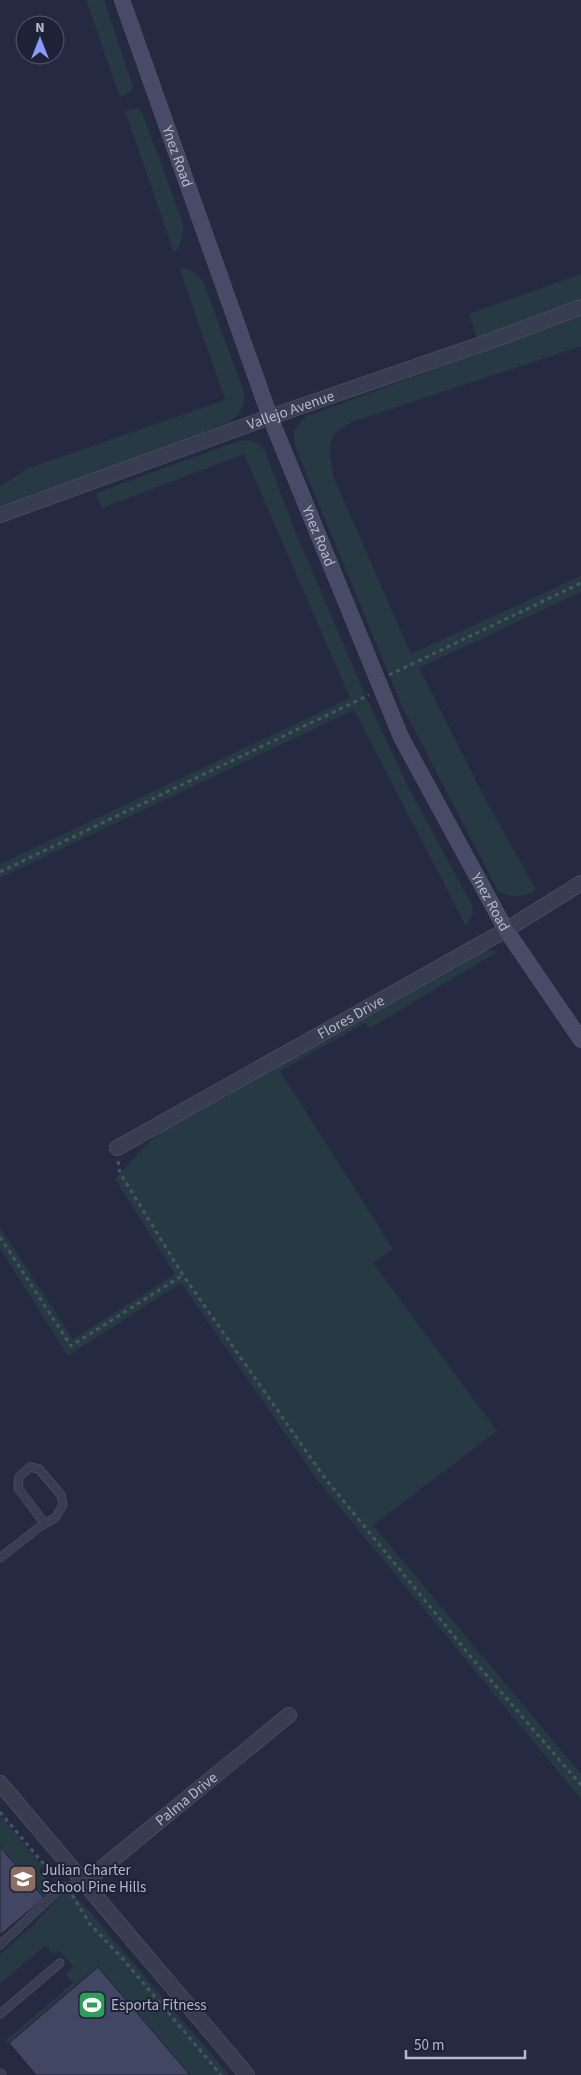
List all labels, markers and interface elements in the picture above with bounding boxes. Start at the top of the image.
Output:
north arrow [15,15,65,65]
text: N [35,18,45,38]
street label: Ynez Road [157,122,198,190]
street label: Vallejo Avenue [244,385,337,435]
street label: Ynez Road [296,501,341,569]
street label: Ynez Road [466,868,515,935]
street label: Flores Drive [313,990,388,1044]
street label: Palma Drive [151,1767,222,1831]
place label: Julian Charter School Pine Hills [42,1860,146,1898]
school or university icon: Julian Charter School Pine Hills [8,1864,38,1894]
sports icon: Esporta Fitness [77,1990,107,2020]
place label: Esporta Fitness [111,1995,207,2016]
scale bar [406,2028,525,2060]
text: 50 m [414,2035,444,2056]

